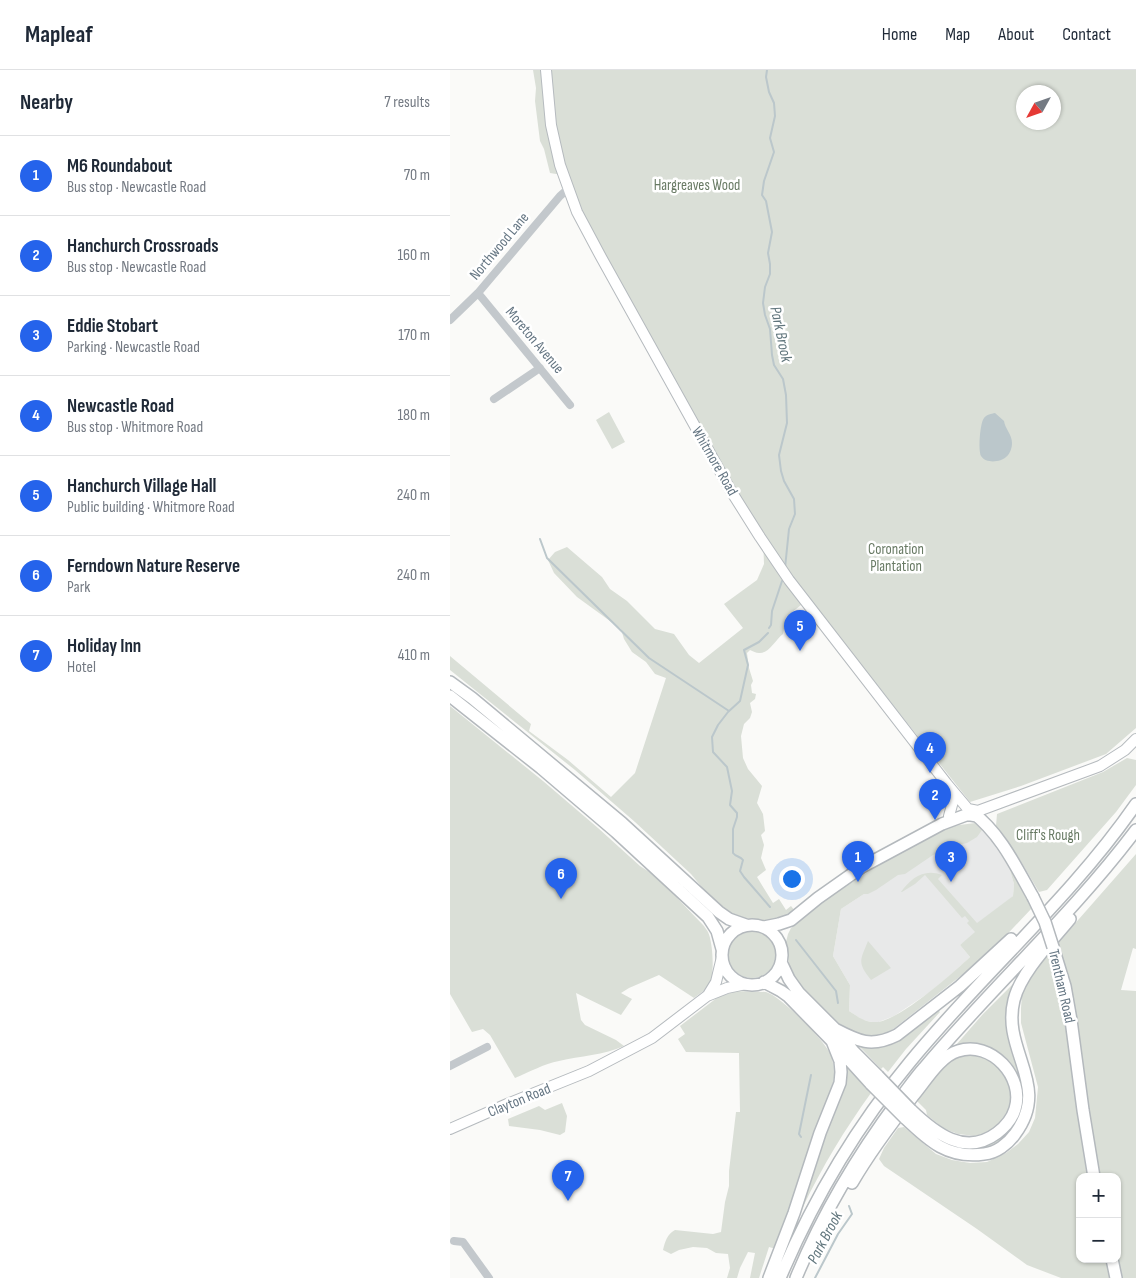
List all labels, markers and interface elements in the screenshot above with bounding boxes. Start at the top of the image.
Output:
text: Mapleaf [25,20,93,49]
text: Home [882,24,917,45]
text: Map [945,24,970,45]
text: About [998,24,1034,45]
text: Contact [1062,24,1111,45]
north arrow [1016,85,1061,130]
text: Nearby [20,90,73,115]
text: 7 results [384,93,430,112]
text: M6 Roundabout [67,155,172,178]
text: 1 [33,166,39,185]
text: 70 m [404,166,430,185]
park label: Hargreaves Wood [654,176,740,195]
text: Bus stop · Newcastle Road [67,178,206,197]
street label: Northwood Lane [466,209,533,284]
text: Hanchurch Crossroads [67,235,219,258]
text: 2 [32,246,40,265]
text: 160 m [397,246,430,265]
text: Bus stop · Newcastle Road [67,258,206,277]
street label: Moreton Avenue [501,303,568,378]
water label: Park Brook [765,305,796,365]
text: Eddie Stobart [67,315,158,338]
text: 3 [32,326,40,345]
text: 170 m [398,326,430,345]
text: Parking · Newcastle Road [67,338,200,357]
text: Newcastle Road [67,395,174,418]
text: 4 [32,406,40,425]
text: 180 m [397,406,430,425]
text: Bus stop · Whitmore Road [67,418,203,437]
street label: Whitmore Road [687,423,742,499]
text: Hanchurch Village Hall [67,475,216,498]
text: 5 [32,486,40,505]
text: 240 m [397,486,430,505]
text: Public building · Whitmore Road [67,498,235,517]
park label: Coronation Plantation [868,540,924,576]
text: Ferndown Nature Reserve [67,555,240,578]
text: 6 [32,566,40,585]
text: 240 m [397,566,430,585]
text: Park [67,578,90,597]
pin: 5 [784,610,816,651]
text: Holiday Inn [67,635,141,658]
text: 7 [33,646,39,665]
text: 410 m [398,646,430,665]
text: Hotel [67,658,96,677]
pin: 4 [914,732,946,773]
pin: 2 [919,779,951,820]
park label: Cliff's Rough [1016,826,1080,845]
pin: 1 [842,841,874,882]
pin: 3 [935,841,967,882]
pin: 6 [545,858,577,899]
your location [779,866,805,892]
street label: Trentham Road [1044,947,1079,1025]
street label: Clayton Road [485,1079,553,1122]
pin: 7 [552,1160,584,1201]
map controls [1076,1173,1121,1263]
button: + [1076,1173,1121,1218]
water label: Park Brook [804,1207,847,1267]
button: − [1076,1218,1121,1263]

